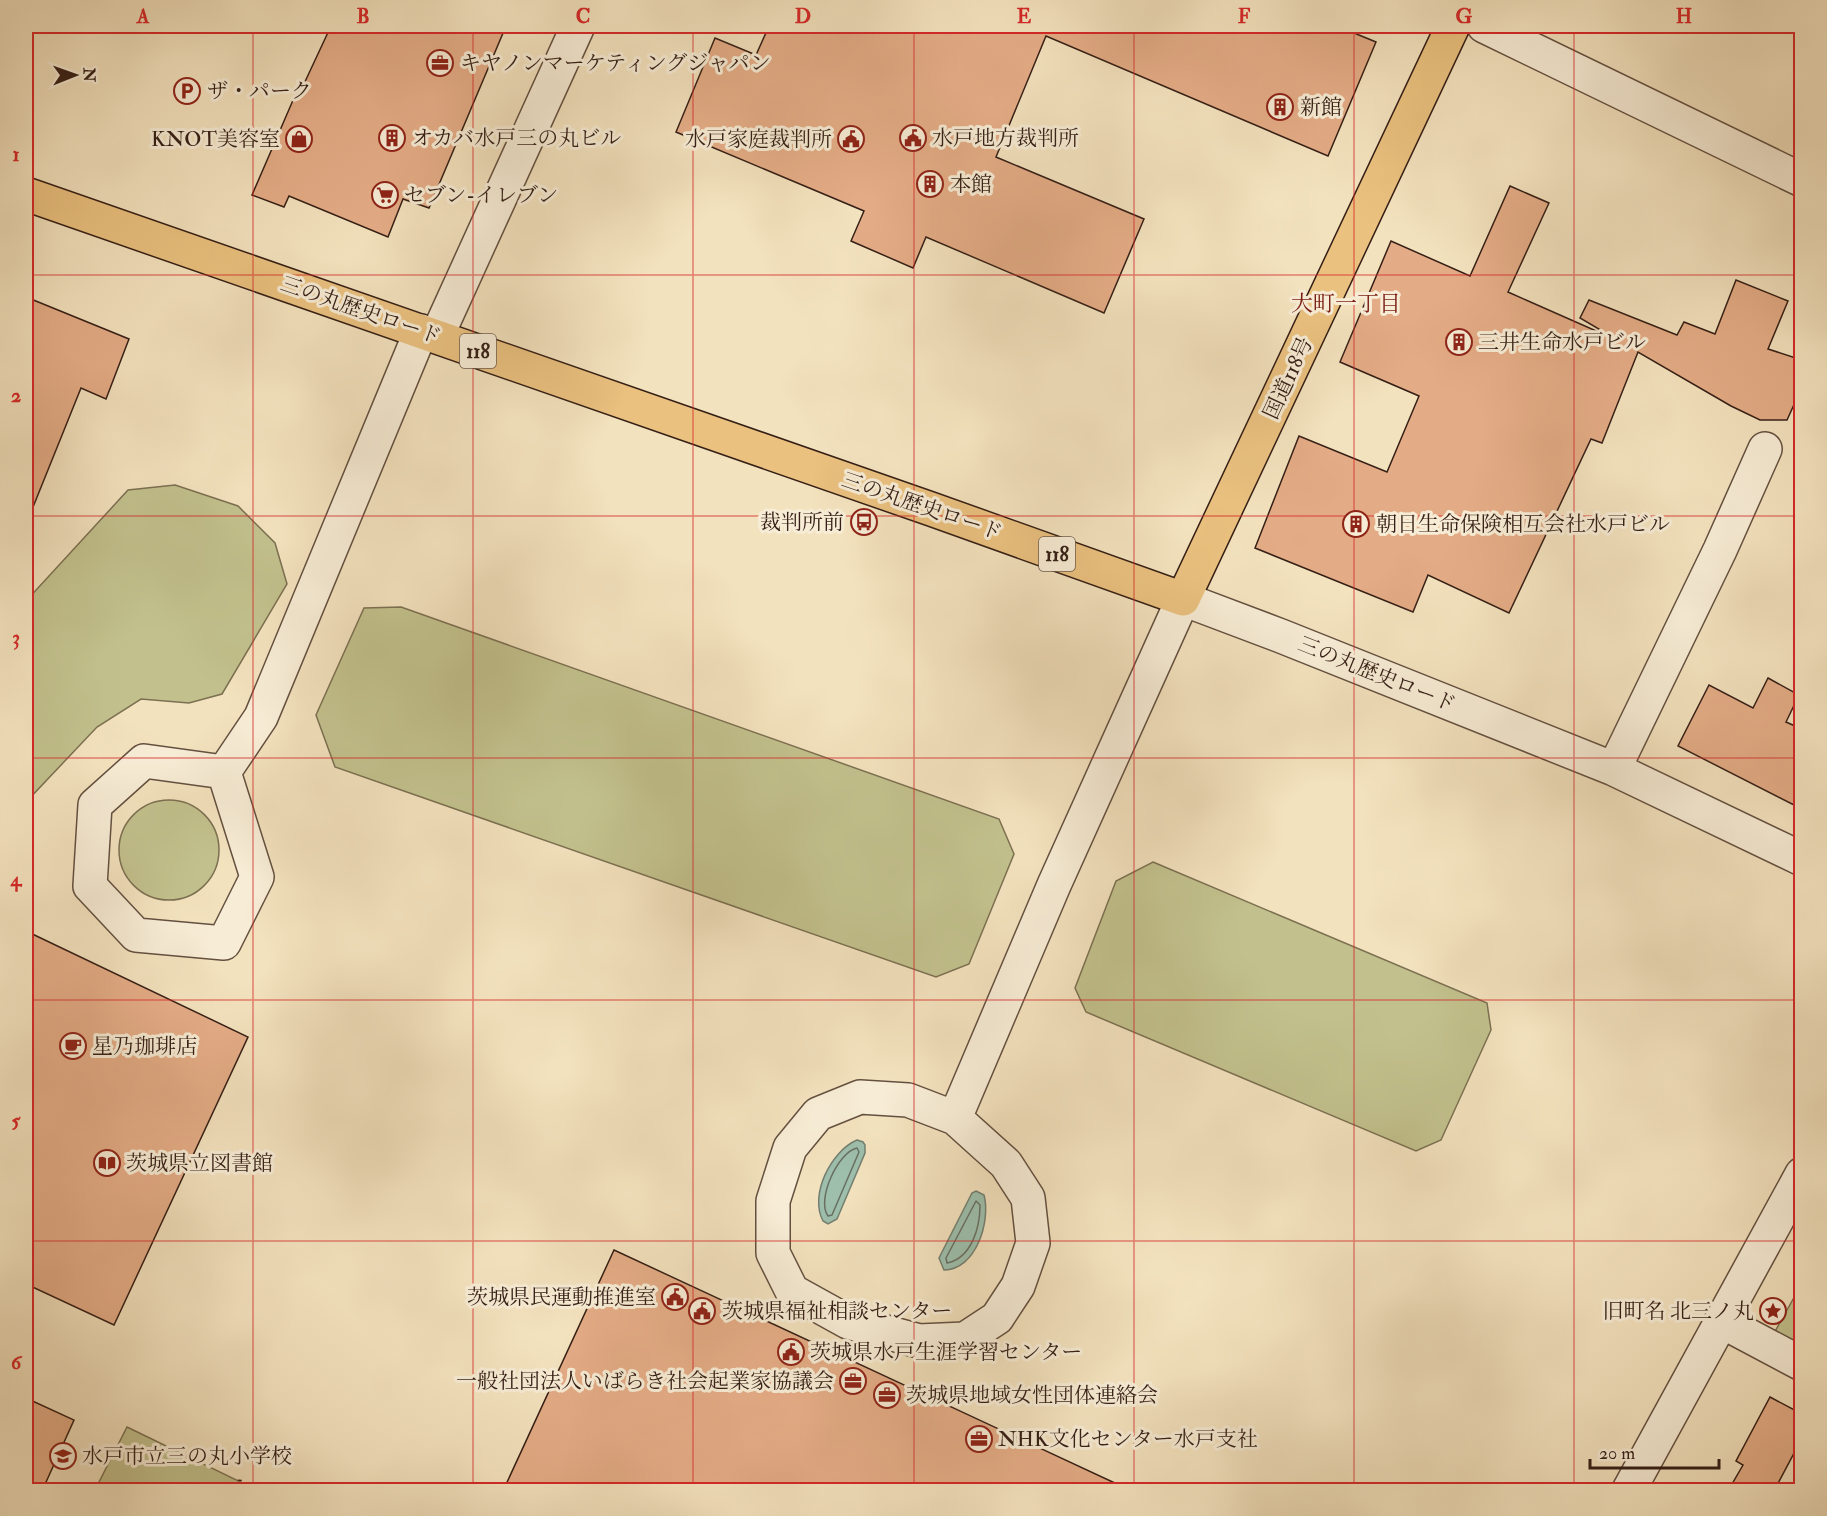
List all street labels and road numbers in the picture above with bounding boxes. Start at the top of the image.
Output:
street label: 三の丸歴史ロード [277,270,445,351]
street label: 国道118号 [1258,333,1319,424]
road number: 118 [460,334,496,368]
street label: 三の丸歴史ロード [838,466,1006,547]
road number: 118 [1039,537,1075,571]
street label: 三の丸歴史ロード [1294,630,1460,718]

